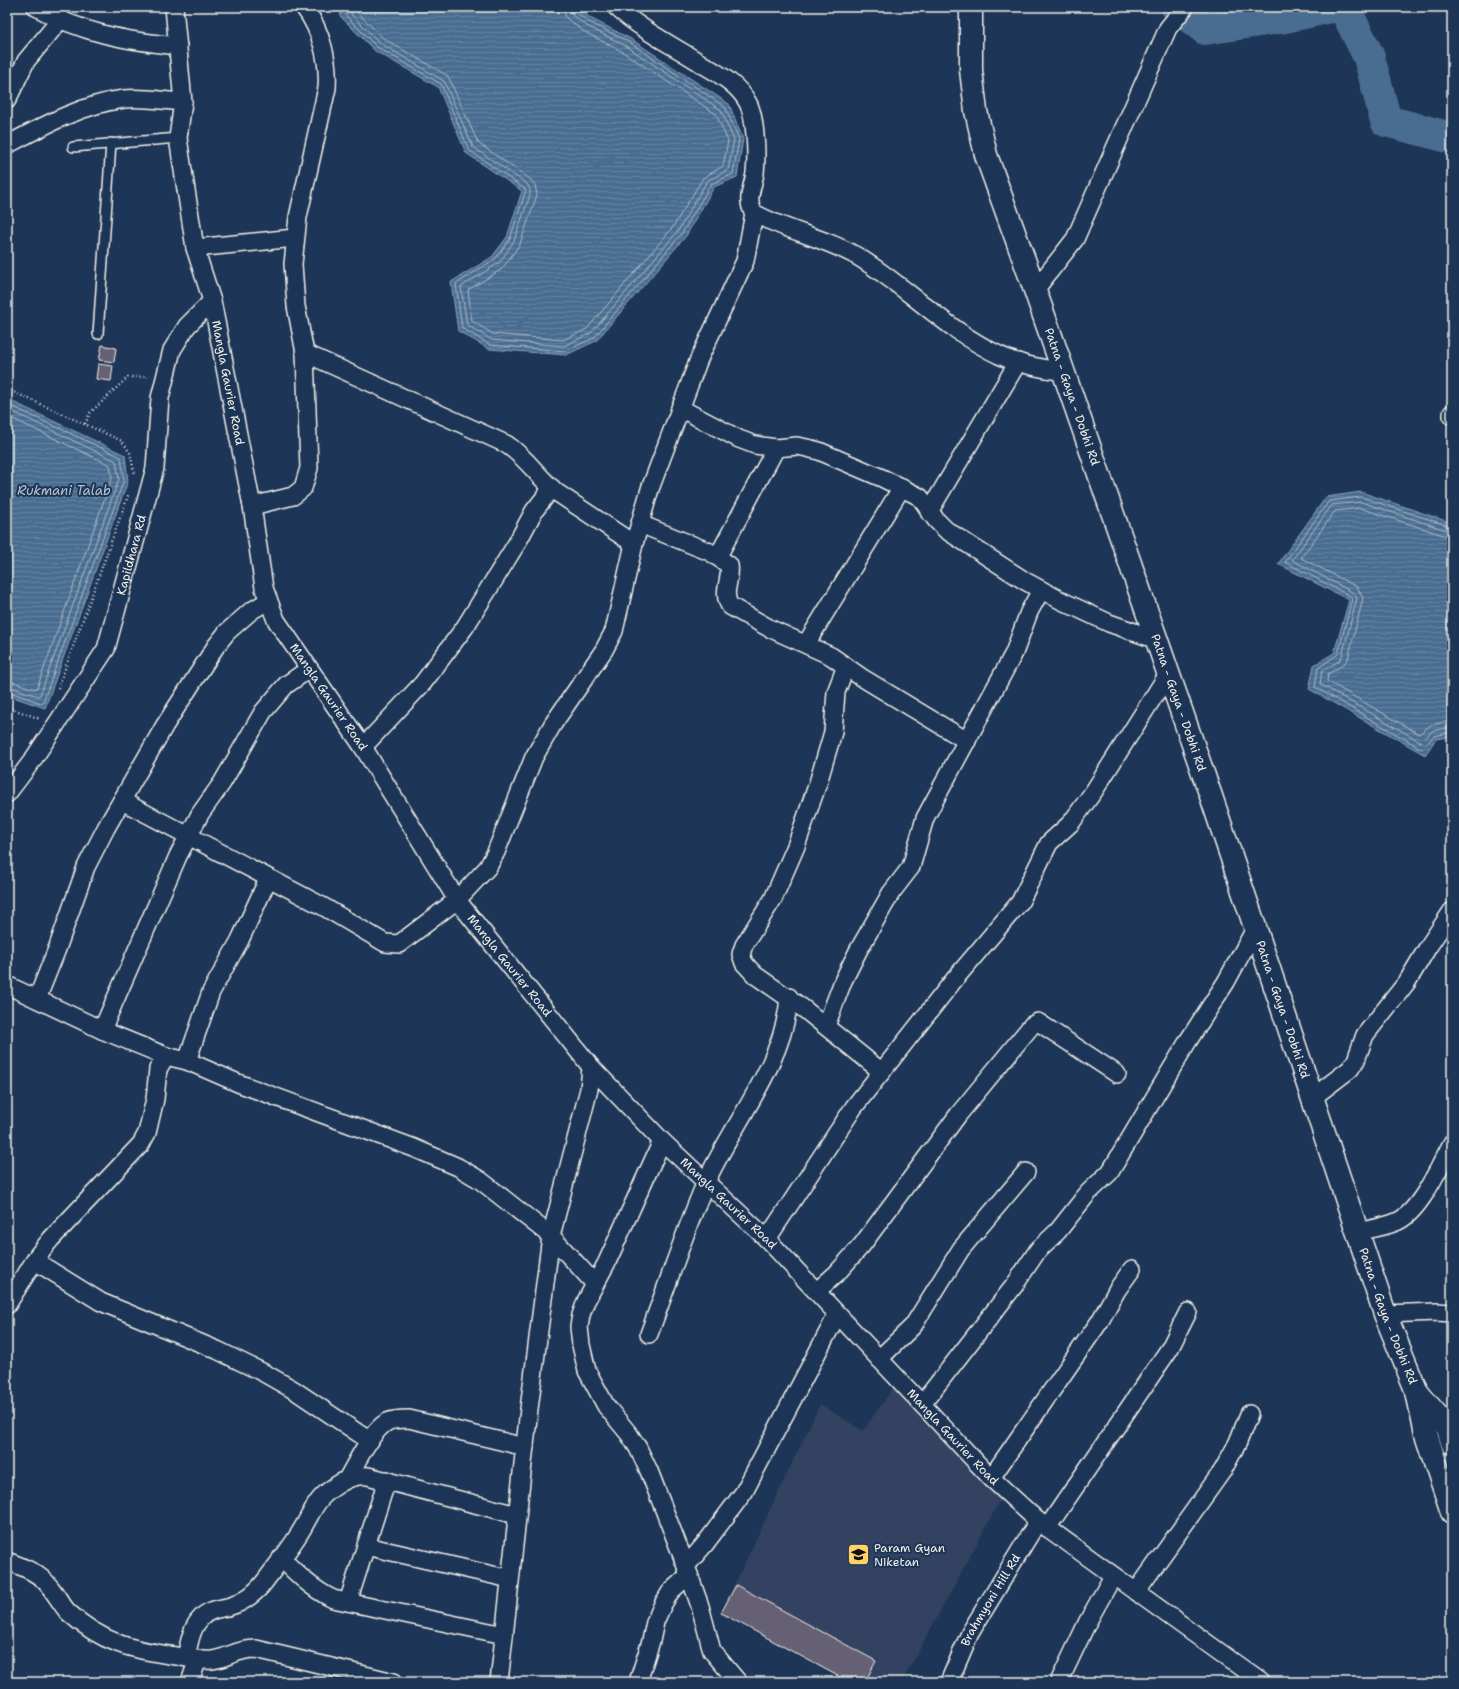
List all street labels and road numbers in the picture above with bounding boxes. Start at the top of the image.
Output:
street label: Mangla Gaurier Road [208,319,248,447]
street label: Patna - Gaya - Dobhi Rd [1041,326,1104,468]
street label: Kapildhara Rd [113,513,150,597]
street label: Patna - Gaya - Dobhi Rd [1147,632,1210,774]
street label: Mangla Gaurier Road [286,640,371,754]
street label: Mangla Gaurier Road [464,911,556,1020]
street label: Patna - Gaya - Dobhi Rd [1252,938,1313,1081]
street label: Mangla Gaurier Road [677,1154,781,1253]
street label: Patna - Gaya - Dobhi Rd [1355,1246,1421,1387]
street label: Mangla Gaurier Road [903,1385,1002,1489]
street label: Brahmyoni Hill Rd [957,1551,1024,1649]

